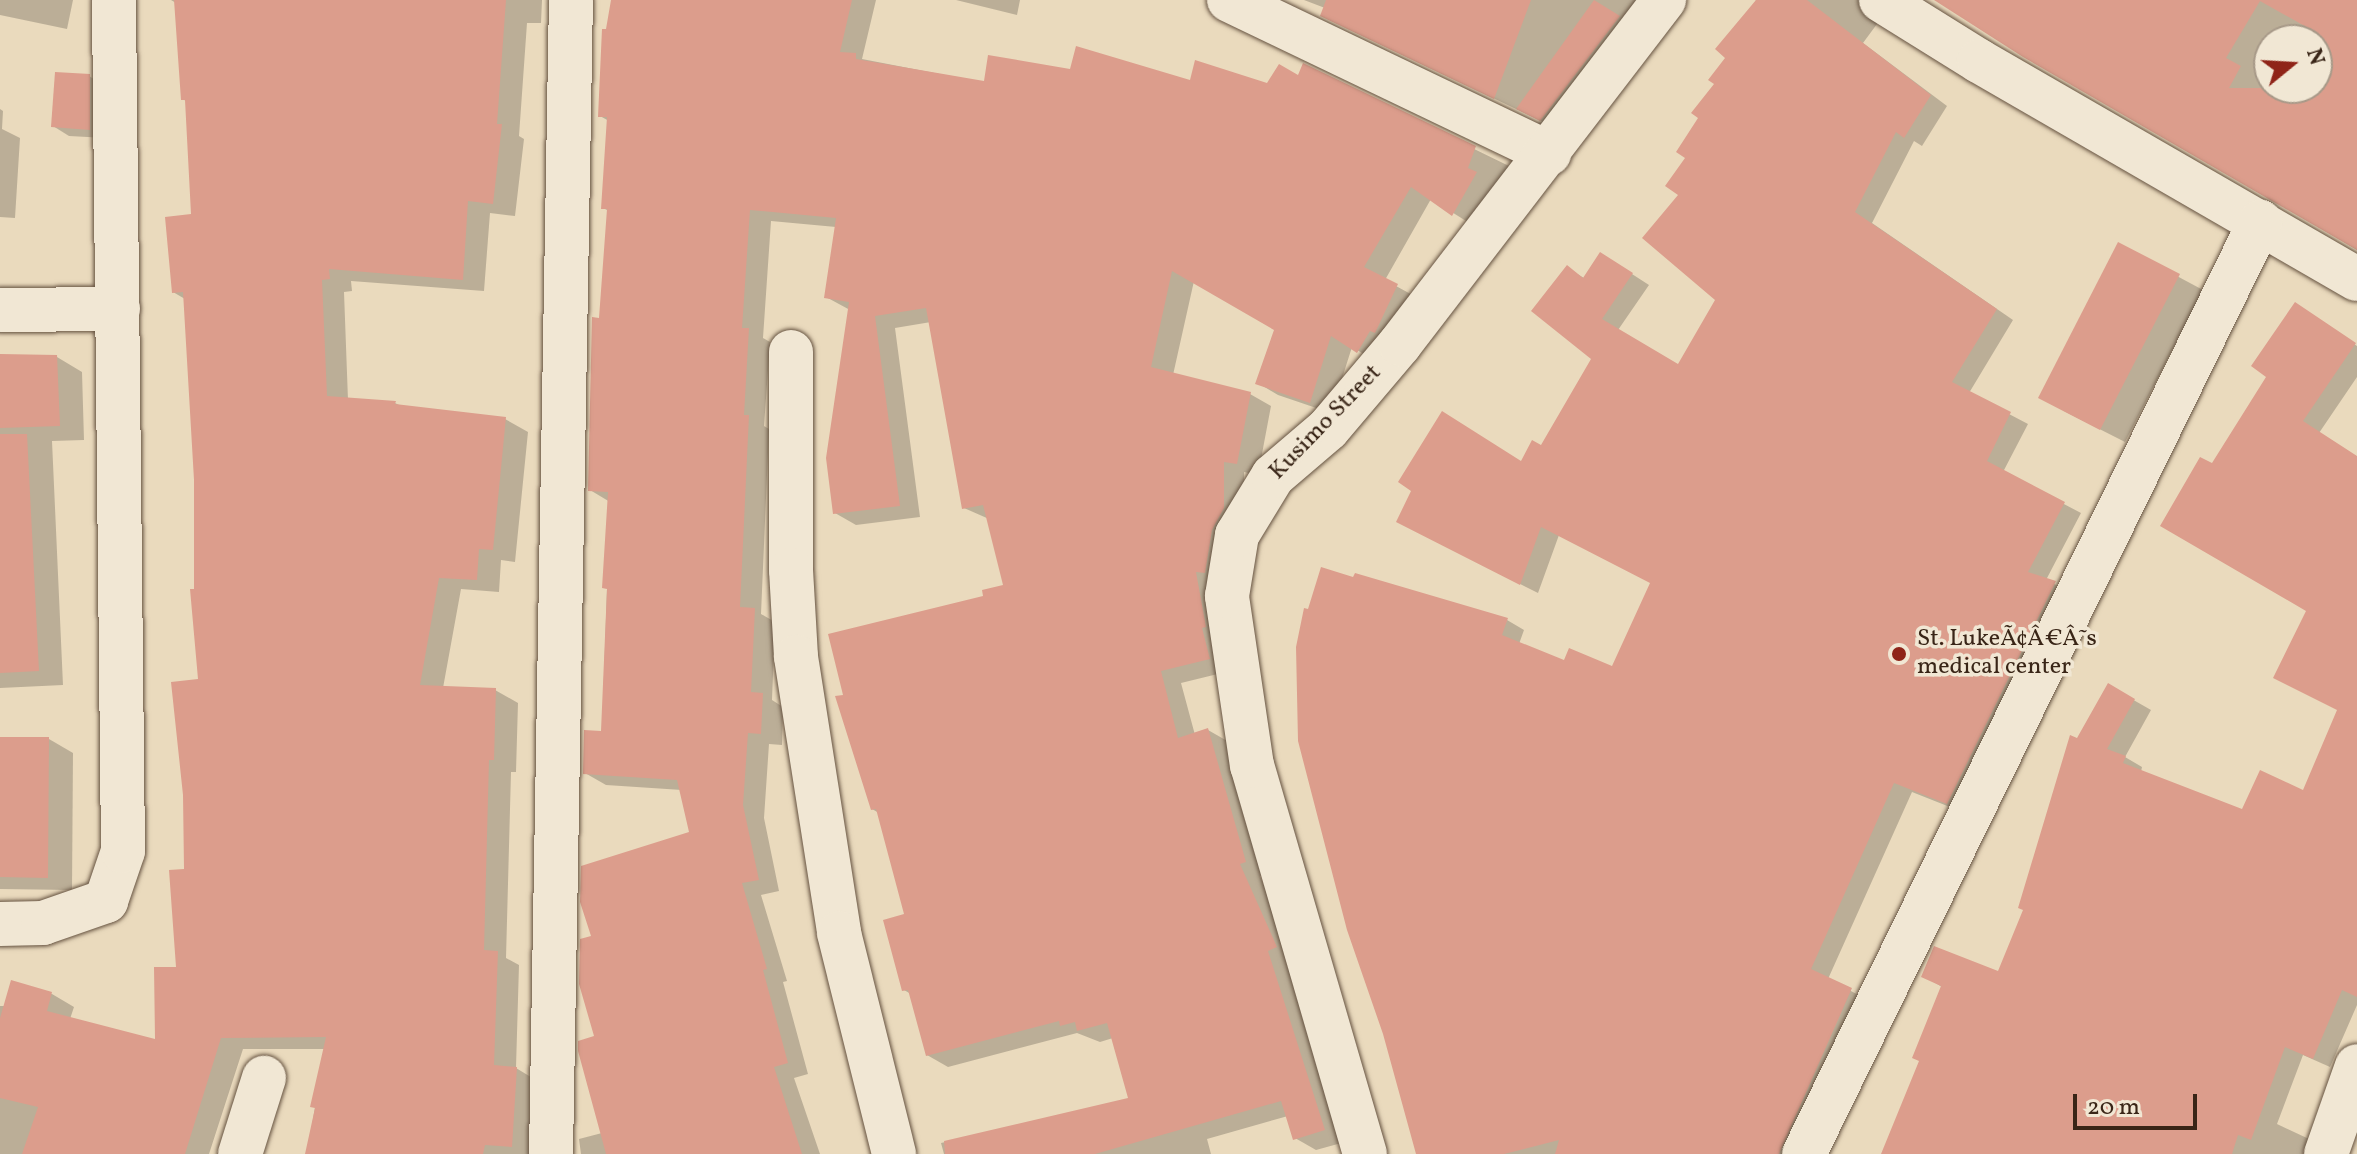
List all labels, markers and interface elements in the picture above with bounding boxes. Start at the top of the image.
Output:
north arrow [2253,24,2333,104]
text: N [2297,45,2332,69]
street label: Kusimo Street [1264,359,1388,487]
place label: St. LukeÃ¢Â€Â˜s medical center [1917,626,2097,682]
marker: St. LukeÃ¢Â€Â˜s medical center [1888,643,1910,665]
scale bar [2077,1078,2201,1128]
text: 20 m [2087,1091,2140,1125]

